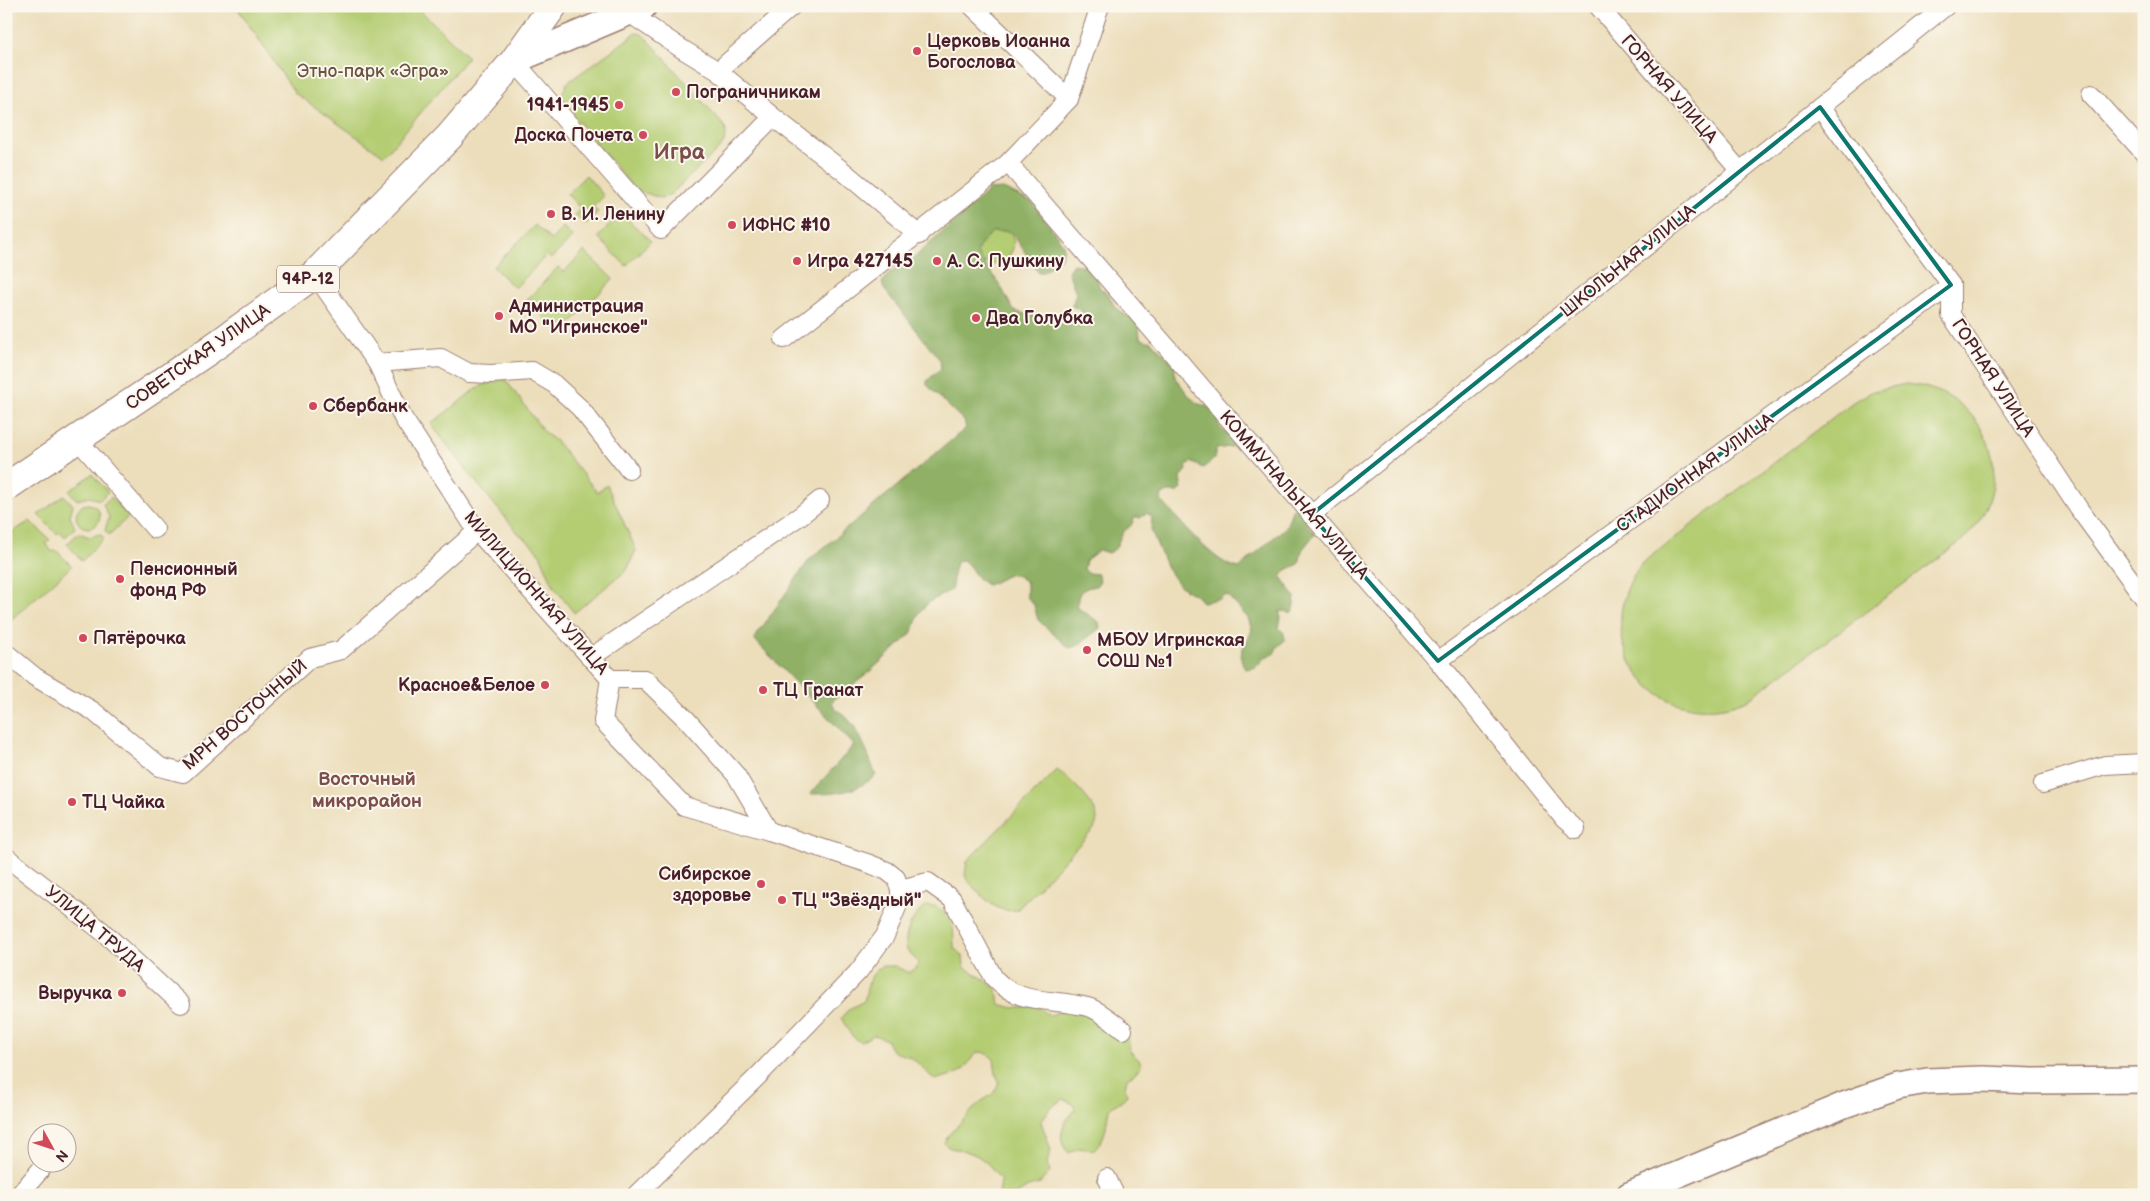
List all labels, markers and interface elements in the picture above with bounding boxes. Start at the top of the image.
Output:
place label: Церковь Иоанна Богослова [927,31,1070,73]
street label: ГОРНАЯ УЛИЦА [1616,31,1722,147]
marker: Церковь Иоанна Богослова [911,45,923,57]
park label: Этно-парк «Эгра» [297,61,449,82]
place label: Пограничникам [686,82,821,103]
marker: Пограничникам [670,86,682,98]
place label: 1941-1945 [527,95,609,116]
marker: 1941-1945 [613,99,625,111]
place label: Доска Почета [514,125,634,146]
marker: Доска Почета [637,129,649,141]
district label: Игра [653,139,705,166]
street label: ШКОЛЬНАЯ УЛИЦА [1556,200,1700,322]
place label: В. И. Ленину [561,204,665,225]
marker: В. И. Ленину [545,208,557,220]
place label: ИФНС #10 [742,215,830,236]
marker: ИФНС #10 [726,219,738,231]
place label: Игра 427145 [807,251,913,272]
place label: А. С. Пушкину [946,251,1064,272]
marker: Игра 427145 [791,255,803,267]
marker: А. С. Пушкину [931,255,943,267]
road number: 94Р-12 [277,266,339,292]
place label: Администрация МО "Игринское" [508,296,648,338]
street label: СОВЕТСКАЯ УЛИЦА [122,299,274,415]
place label: Два Голубка [986,308,1094,329]
marker: Администрация МО "Игринское" [493,310,505,322]
marker: Два Голубка [970,312,982,324]
street label: ГОРНАЯ УЛИЦА [1947,315,2039,441]
place label: Сбербанк [323,396,408,417]
marker: Сбербанк [307,400,319,412]
street label: КОММУНАЛЬНАЯ УЛИЦА [1215,406,1373,584]
street label: СТАДИОННАЯ УЛИЦА [1612,409,1778,537]
street label: МИЛИЦИОННАЯ УЛИЦА [459,507,613,679]
place label: Пенсионный фонд РФ [130,559,238,601]
marker: Пенсионный фонд РФ [114,573,126,585]
place label: Пятёрочка [93,628,186,649]
place label: МБОУ Игринская СОШ №1 [1097,630,1245,672]
marker: Пятёрочка [77,632,89,644]
marker: МБОУ Игринская СОШ №1 [1081,644,1093,656]
street label: МРН ВОСТОЧНЫЙ [178,655,312,775]
place label: Красное&Белое [398,675,535,696]
marker: Красное&Белое [539,679,551,691]
place label: ТЦ Гранат [773,680,864,701]
marker: ТЦ Гранат [757,684,769,696]
district label: Восточный микрорайон [312,768,422,813]
place label: ТЦ Чайка [82,792,165,813]
marker: ТЦ Чайка [66,796,78,808]
place label: Сибирское здоровье [658,864,751,906]
marker: Сибирское здоровье [755,878,767,890]
street label: УЛИЦА ТРУДА [41,881,149,977]
place label: ТЦ "Звёздный" [792,890,922,911]
marker: ТЦ "Звёздный" [776,894,788,906]
place label: Выручка [38,983,113,1004]
marker: Выручка [116,987,128,999]
north arrow [28,1124,78,1174]
text: N [52,1147,71,1166]

